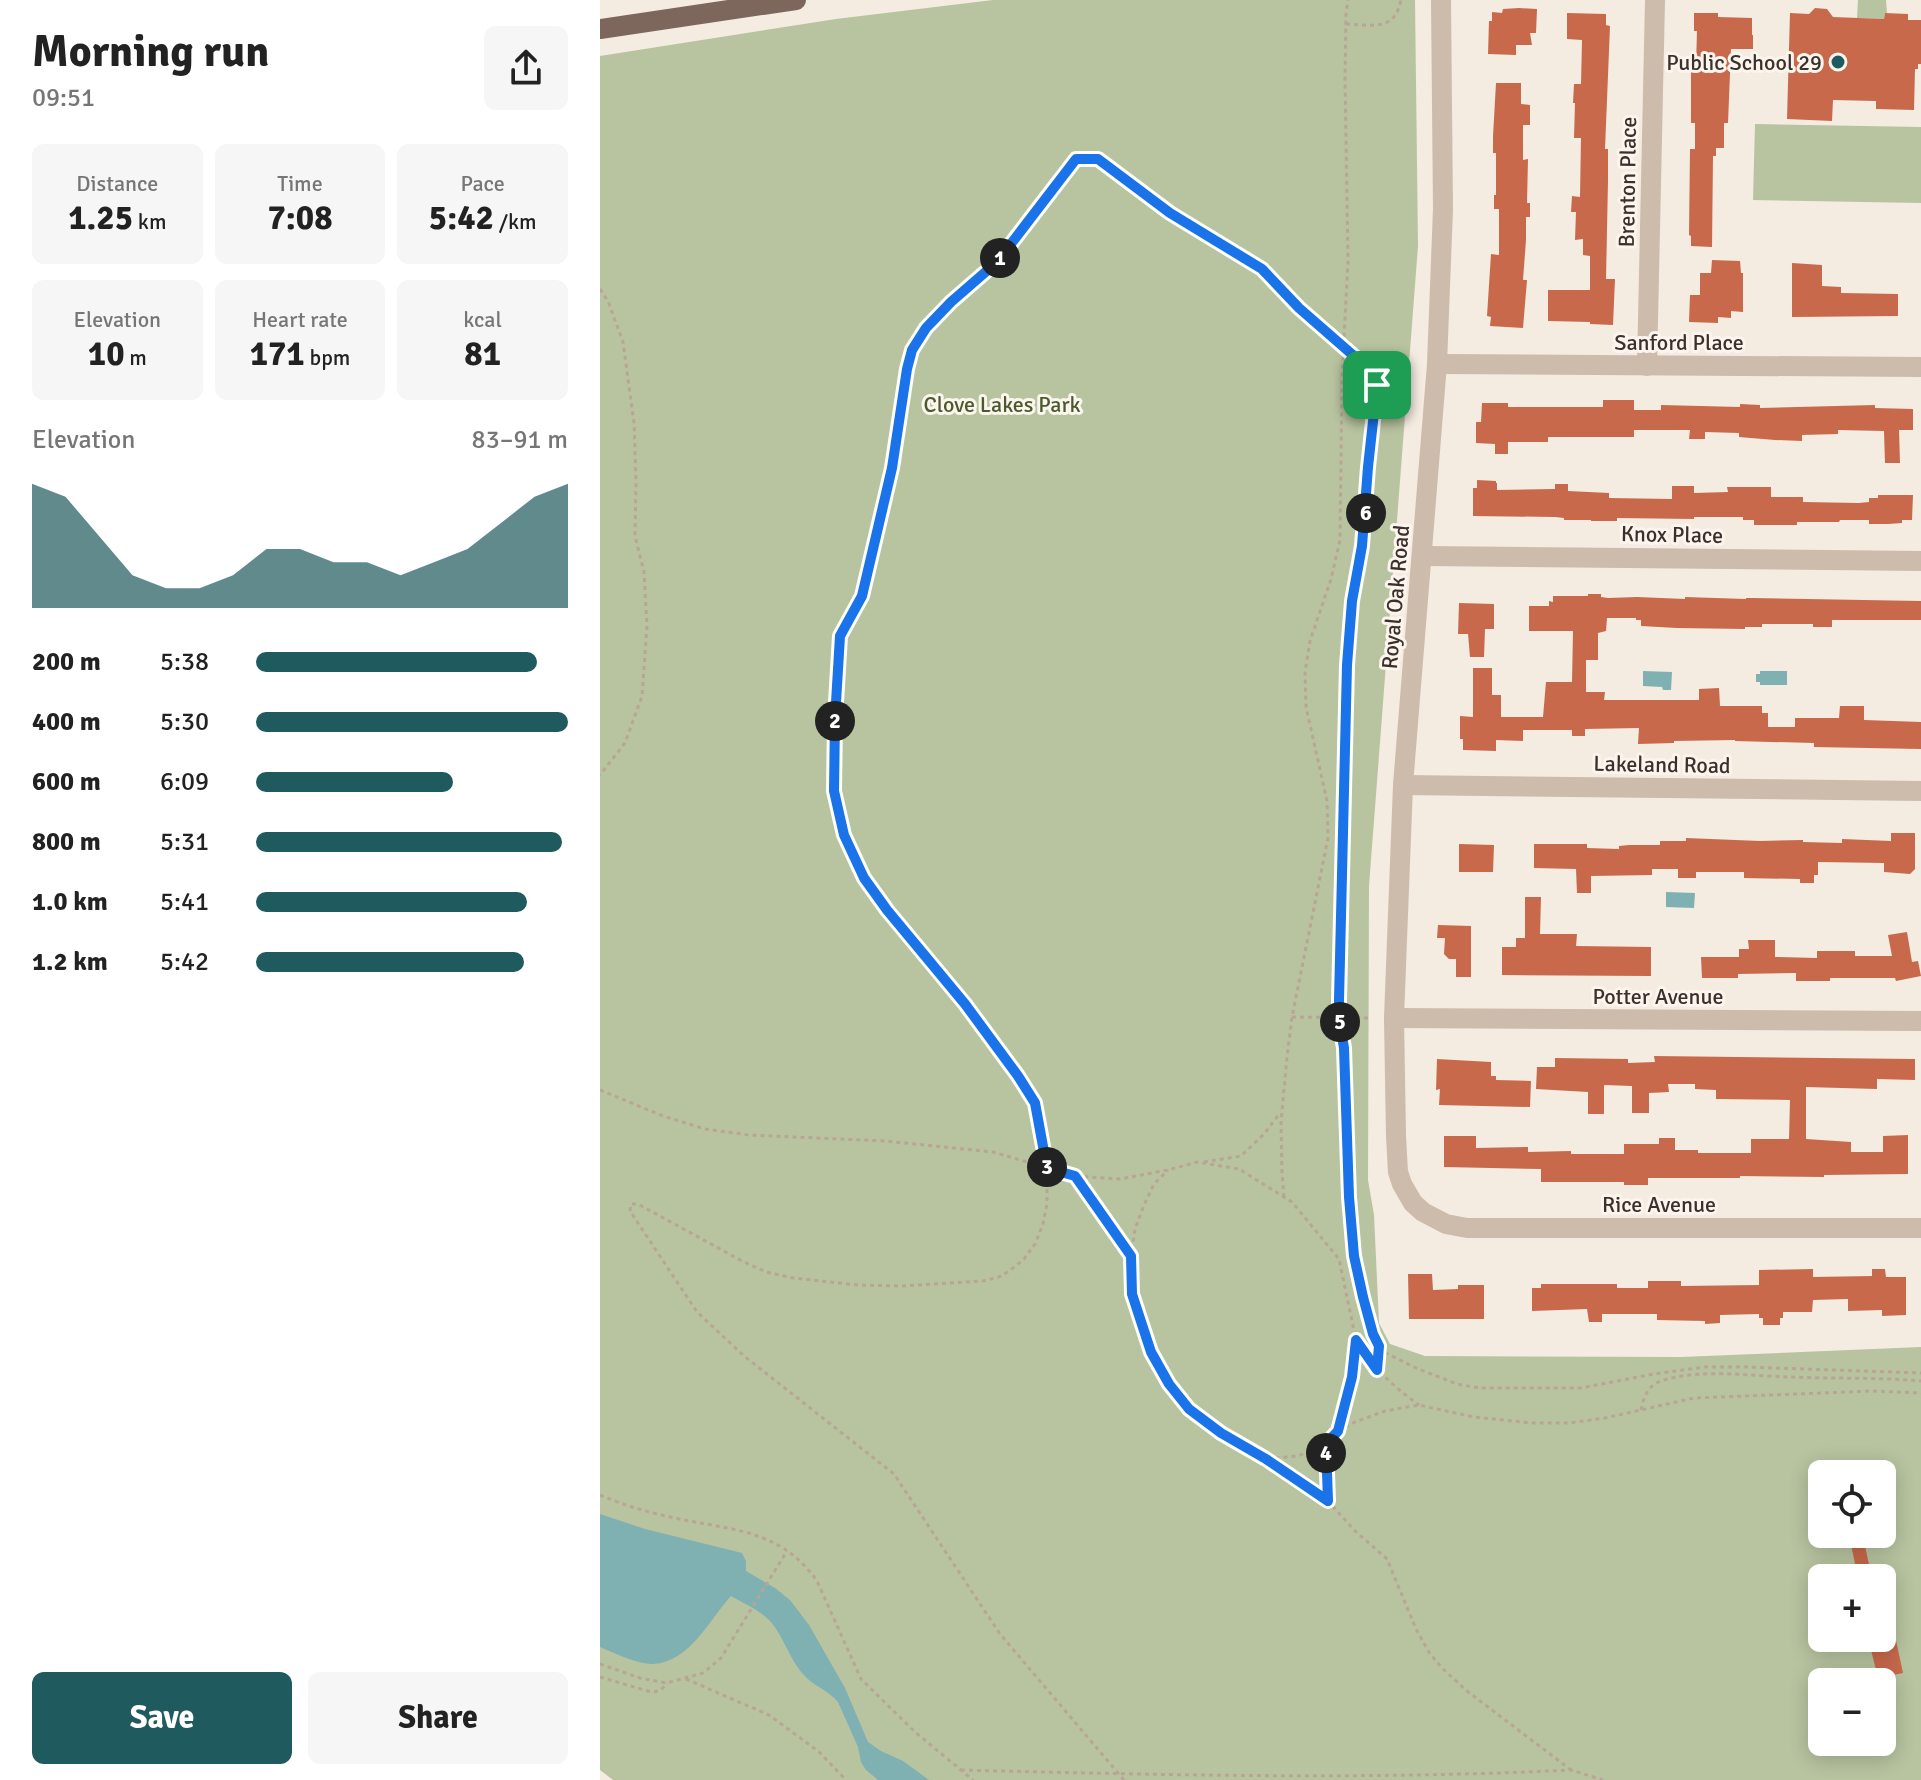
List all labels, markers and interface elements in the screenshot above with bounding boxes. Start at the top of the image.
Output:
text: Morning run [32,25,269,79]
button: share [484,26,568,110]
place label: Public School 29 [1666,49,1822,76]
marker: Public School 29 [1829,53,1847,71]
text: 09:51 [32,82,95,114]
street label: Brenton Place [1613,116,1642,248]
text: Distance [76,170,158,197]
text: Time [277,170,323,197]
text: Pace [461,170,505,197]
text: 1.25 [68,197,133,239]
text: 7:08 [267,197,333,239]
text: 5:42 [429,197,494,239]
text: km [133,208,166,235]
text: /km [494,208,537,235]
pin: 1 [980,238,1020,278]
text: 1 [994,244,1006,271]
text: Elevation [74,306,161,333]
text: Heart rate [252,306,348,333]
text: kcal [463,306,502,333]
street label: Sanford Place [1614,329,1744,356]
text: 10 [88,333,125,375]
text: 171 [250,333,305,375]
text: 81 [464,333,501,375]
text: m [125,344,147,371]
text: bpm [305,344,350,371]
pin [1343,351,1411,419]
icon: arrive [1355,363,1399,407]
park label: Clove Lakes Park [923,391,1081,418]
text: Elevation [32,424,136,456]
text: 83–91 m [472,424,568,456]
pin: 6 [1346,493,1386,533]
text: 6 [1360,499,1372,526]
street label: Knox Place [1621,520,1723,549]
street label: Royal Oak Road [1376,524,1415,670]
text: 200 m [32,646,101,678]
text: 5:38 [160,646,209,678]
pin: 2 [815,701,855,741]
text: 400 m [32,706,101,738]
text: 5:30 [160,706,209,738]
text: 2 [829,707,841,734]
street label: Lakeland Road [1593,750,1731,779]
text: 600 m [32,766,101,798]
text: 6:09 [160,766,209,798]
text: 800 m [32,826,101,858]
text: 5:31 [160,826,209,858]
text: 1.0 km [32,886,108,918]
text: 5:41 [160,886,209,918]
text: 1.2 km [32,946,108,978]
text: 5:42 [160,946,209,978]
street label: Potter Avenue [1592,983,1724,1010]
pin: 5 [1320,1002,1360,1042]
text: 5 [1334,1008,1346,1035]
pin: 3 [1027,1147,1067,1187]
text: 3 [1041,1153,1053,1180]
street label: Rice Avenue [1602,1191,1716,1218]
pin: 4 [1306,1433,1346,1473]
text: 4 [1320,1439,1332,1466]
map controls [1808,1460,1896,1756]
button: locate [1808,1460,1896,1548]
button: + [1808,1564,1896,1652]
button: − [1808,1668,1896,1756]
button: Save [32,1672,292,1764]
button: Share [308,1672,568,1764]

